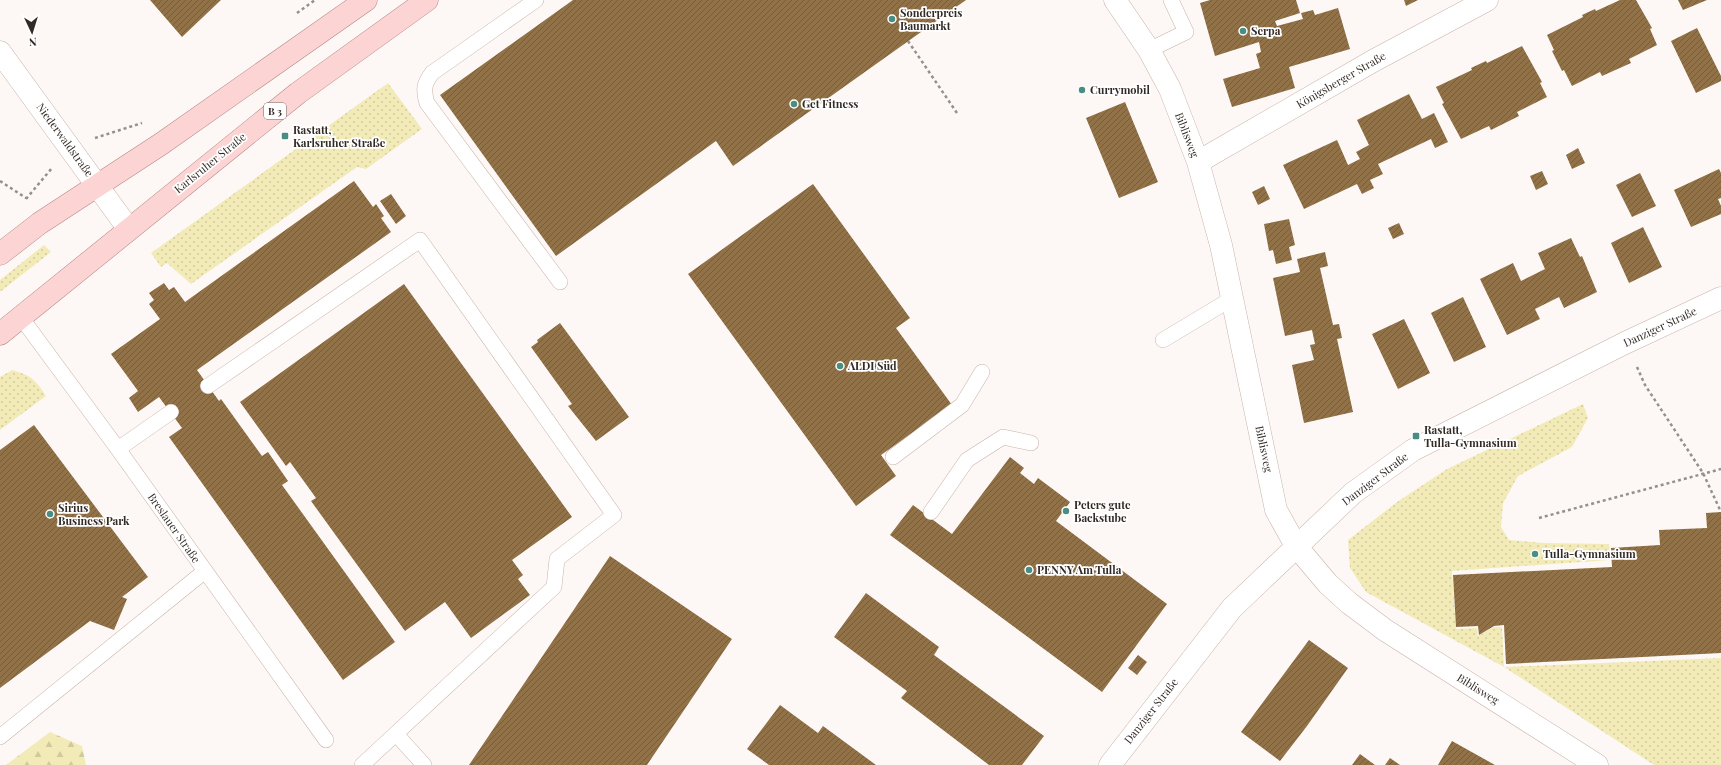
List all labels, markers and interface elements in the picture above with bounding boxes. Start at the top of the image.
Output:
place label: Sonderpreis Baumarkt [900,5,962,33]
north arrow [12,12,52,52]
marker: Sonderpreis Baumarkt [887,14,897,24]
place label: Serpa [1251,23,1281,38]
marker: Serpa [1238,26,1248,36]
text: N [28,35,37,50]
street label: Königsberger Straße [1293,48,1389,111]
place label: Currymobil [1090,82,1150,97]
marker: Currymobil [1077,85,1087,95]
place label: Get Fitness [802,96,858,111]
marker: Get Fitness [789,99,799,109]
street label: Niederwaldstraße [34,100,98,180]
road number: B 3 [264,103,286,119]
street label: Biblisweg [1172,110,1203,160]
place label: Rastatt, Karlsruher Straße [293,122,386,150]
street label: Karlsruher Straße [171,129,249,196]
marker: Rastatt, Karlsruher Straße [280,131,290,141]
street label: Danziger Straße [1621,303,1699,350]
place label: ALDI Süd [847,358,897,373]
marker: ALDI Süd [835,361,845,371]
place label: Rastatt, Tulla-Gymnasium [1424,422,1517,450]
street label: Biblisweg [1252,424,1277,474]
marker: Rastatt, Tulla-Gymnasium [1411,431,1421,441]
street label: Danziger Straße [1339,448,1411,508]
street label: Breslauer Straße [145,490,204,566]
place label: Peters gute Backstube [1074,497,1131,525]
place label: Sirius Business Park [58,500,130,528]
marker: Peters gute Backstube [1061,506,1071,516]
marker: Sirius Business Park [45,509,55,519]
place label: Tulla-Gymnasium [1543,546,1636,561]
marker: Tulla-Gymnasium [1530,549,1540,559]
place label: PENNY Am Tulla [1037,562,1122,577]
marker: PENNY Am Tulla [1024,565,1034,575]
street label: Biblisweg [1454,670,1502,708]
street label: Danziger Straße [1120,675,1181,747]

